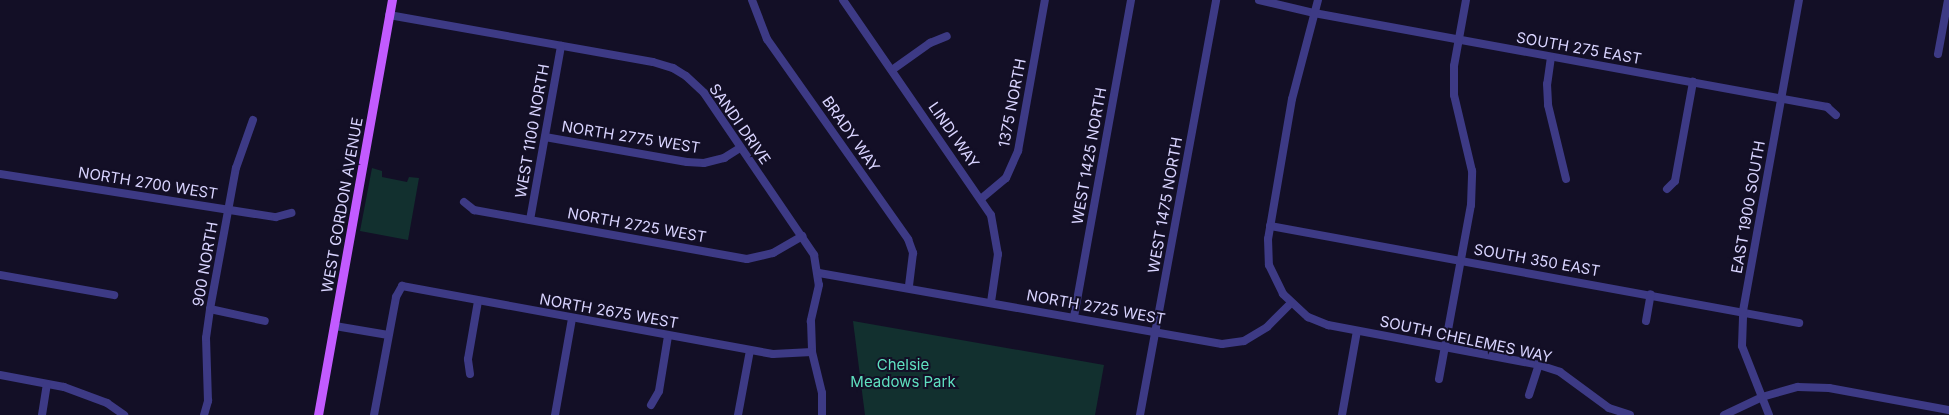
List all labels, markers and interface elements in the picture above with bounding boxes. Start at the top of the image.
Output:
street label: SOUTH 275 EAST [1515,28,1643,68]
street label: 1375 NORTH [995,57,1029,149]
street label: WEST 1100 NORTH [511,63,553,199]
street label: SANDI DRIVE [706,80,774,168]
street label: WEST 1425 NORTH [1068,86,1110,226]
street label: BRADY WAY [818,93,884,175]
street label: LINDI WAY [925,99,983,171]
street label: WEST GORDON AVENUE [318,116,366,294]
street label: NORTH 2775 WEST [560,117,702,157]
street label: WEST 1475 NORTH [1144,135,1186,275]
street label: EAST 1900 SOUTH [1727,139,1769,275]
street label: NORTH 2700 WEST [77,163,219,203]
street label: NORTH 2725 WEST [566,204,708,246]
street label: 900 NORTH [189,220,221,308]
street label: SOUTH 350 EAST [1472,240,1602,280]
street label: NORTH 2725 WEST [1025,286,1167,328]
street label: NORTH 2675 WEST [538,290,680,332]
street label: SOUTH CHELEMES WAY [1378,312,1554,366]
park label: Chelsie Meadows Park [850,355,956,390]

